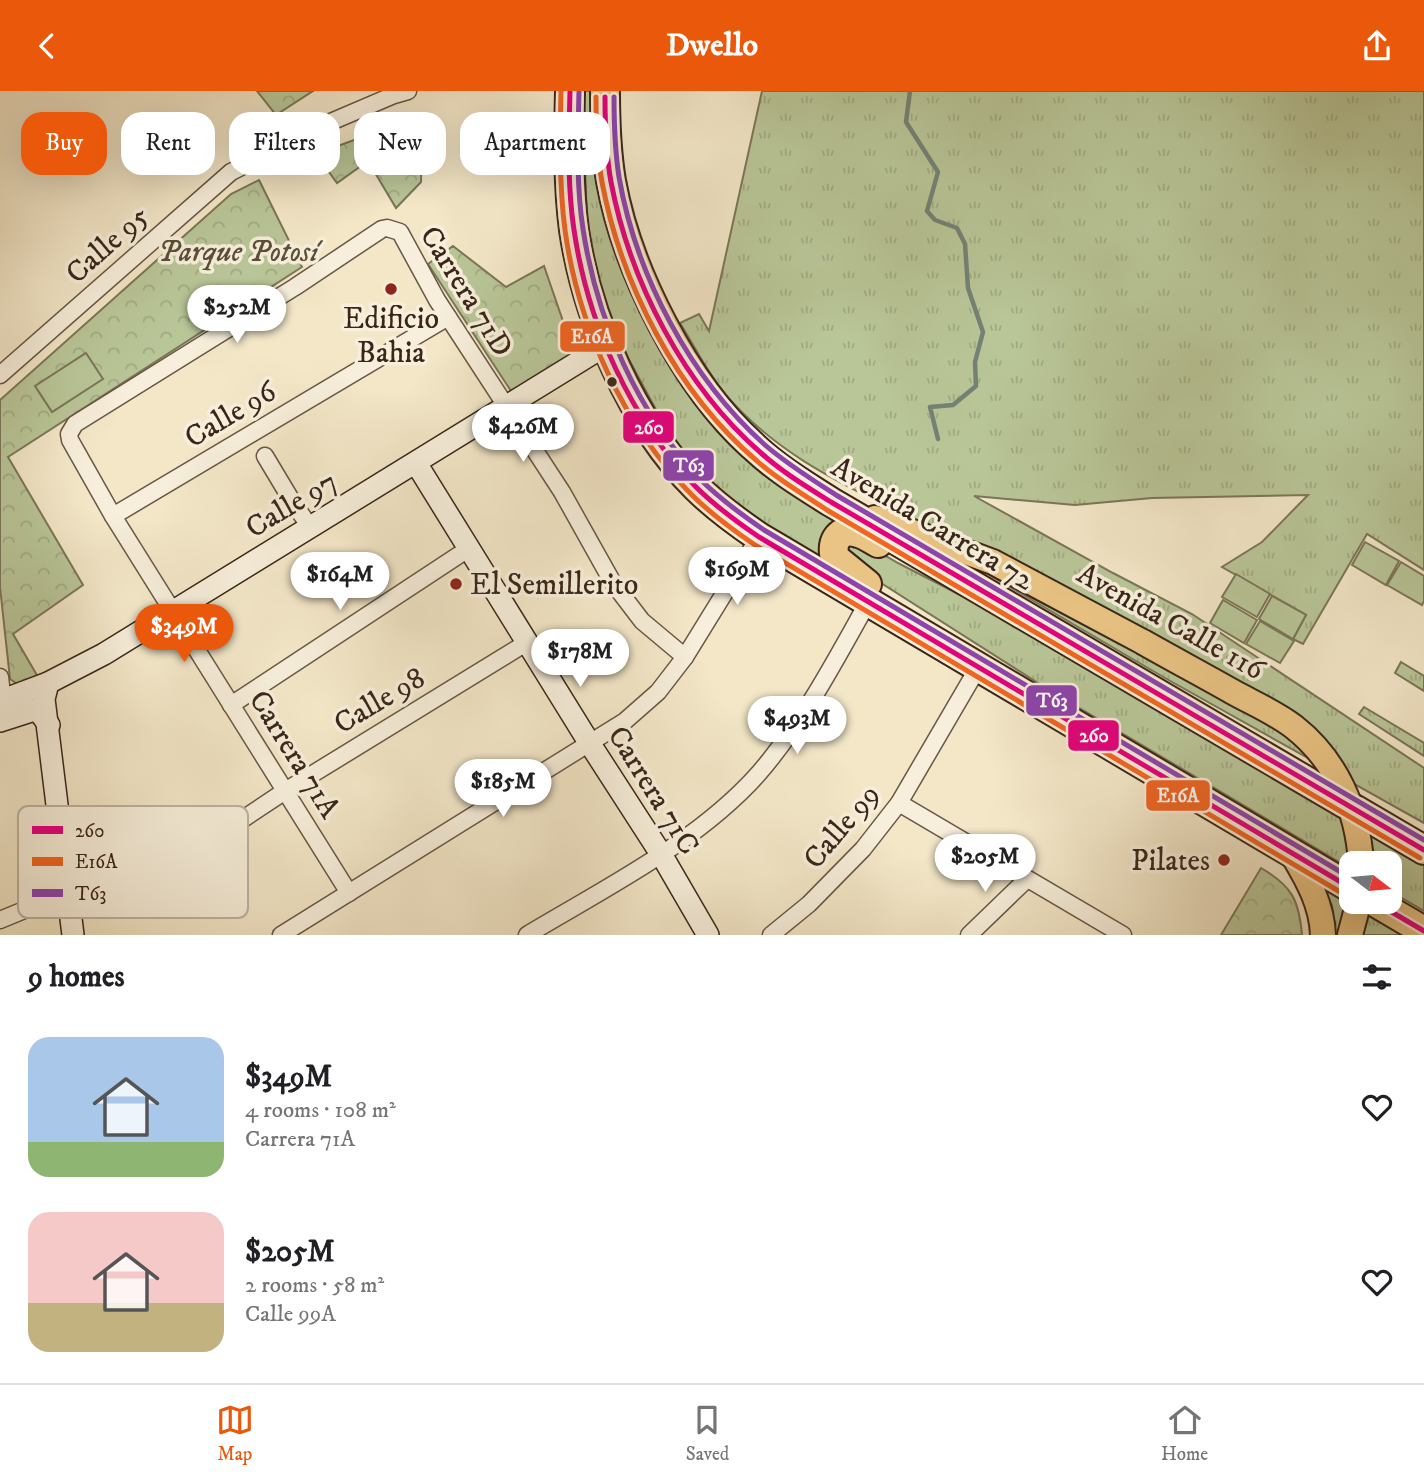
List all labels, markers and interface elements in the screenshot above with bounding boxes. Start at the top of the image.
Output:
text: Dwello [666,26,758,66]
icon: back [28,27,66,65]
icon: share [1358,27,1396,65]
chip: Buy [21,112,107,175]
chip: Rent [121,112,215,175]
chip: Filters [229,112,340,175]
chip: New [354,112,446,175]
chip: Apartment [460,112,610,175]
street label: Calle 95 [59,198,157,292]
street label: Carrera 71D [411,220,520,364]
park label: Parque Potosí [158,234,323,271]
marker: Edificio Bahia [383,281,399,297]
pin: $252M [188,285,286,345]
text: $252M [203,293,271,322]
place label: Edificio Bahia [343,301,439,372]
line badge: E16A [559,320,626,353]
text: E16A [571,326,614,349]
street label: Calle 96 [178,373,284,457]
unlabelled marker [605,375,619,389]
pin: $426M [474,405,572,464]
line badge: 260 [622,410,675,444]
text: $426M [488,412,558,441]
text: 260 [634,417,664,440]
line badge: T63 [662,449,715,482]
street label: Avenida Carrera 72 [824,449,1041,599]
text: T63 [672,455,705,478]
street label: Calle 97 [239,464,344,547]
pin: $169M [688,547,786,607]
pin: $164M [291,553,389,612]
text: $169M [704,555,770,584]
street label: Avenida Calle 116 [1070,556,1272,690]
text: $164M [306,560,374,589]
place label: El Semillerito [470,567,638,604]
marker: El Semillerito [448,576,464,592]
pin: $349M [135,605,233,664]
text: $349M [151,612,217,641]
pin: $178M [531,629,629,689]
text: $178M [547,637,613,666]
street label: Calle 98 [328,660,432,743]
street label: Carrera 71A [240,684,348,826]
line badge: T63 [1025,684,1078,717]
text: T63 [1035,690,1068,713]
pin: $493M [748,697,846,756]
text: $493M [764,704,830,733]
line badge: 260 [1067,719,1120,752]
street label: Carrera 71C [599,720,707,862]
text: 260 [1079,725,1109,748]
pin: $185M [454,759,552,819]
text: $185M [471,767,535,796]
street label: Calle 99 [796,777,888,877]
line badge: E16A [1145,779,1211,812]
text: E16A [1157,785,1200,808]
legend [18,806,248,918]
text: 260 [75,820,104,843]
pin: $205M [936,835,1034,894]
text: $205M [951,842,1019,871]
place label: Pilates [1131,843,1210,880]
text: E16A [75,851,118,874]
north arrow [1339,851,1402,913]
map controls [1339,851,1402,914]
marker: Pilates [1216,852,1232,868]
text: T63 [75,883,106,906]
icon: filters [1358,958,1396,996]
text: 9 homes [28,959,125,996]
text: $349M [245,1059,332,1096]
icon: home [84,1065,168,1149]
icon: heart [1358,1088,1396,1126]
text: 4 rooms · 108 m² [245,1096,396,1125]
text: Carrera 71A [245,1125,355,1154]
text: $205M [245,1234,335,1271]
icon: home [84,1240,168,1324]
icon: heart [1358,1263,1396,1301]
text: 2 rooms · 58 m² [245,1271,384,1300]
text: Calle 99A [245,1300,336,1329]
tab: Map [216,1401,254,1466]
tab: Saved [686,1401,729,1466]
tab: Home [1161,1401,1208,1466]

